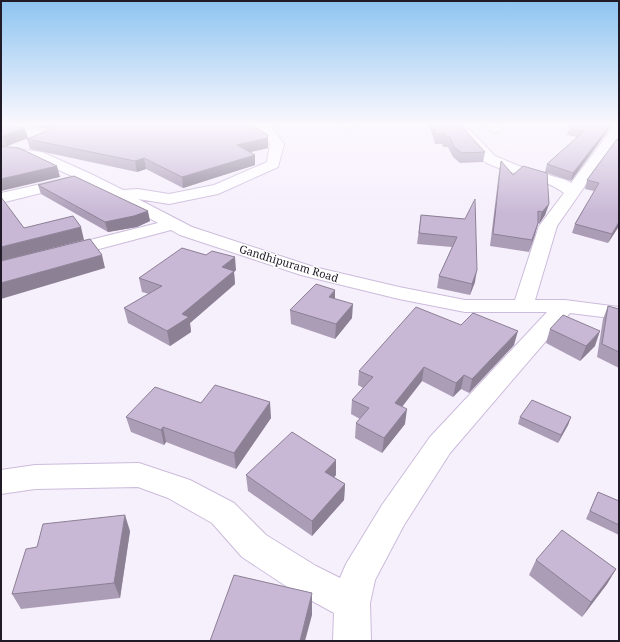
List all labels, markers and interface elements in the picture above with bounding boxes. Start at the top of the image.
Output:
street label: Gandhipuram Road [238,241,341,285]

